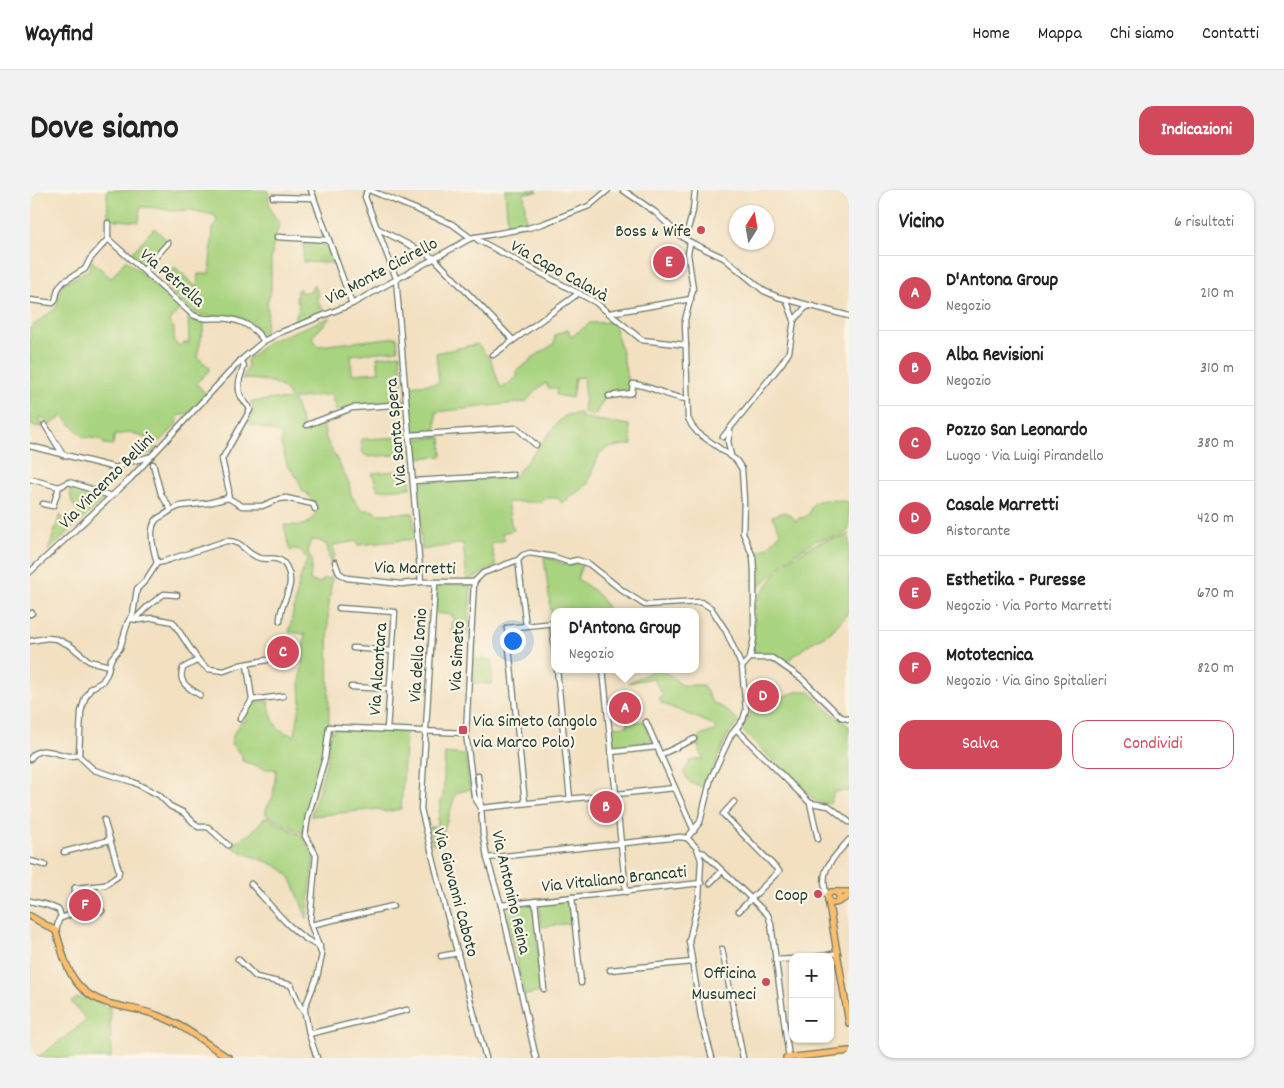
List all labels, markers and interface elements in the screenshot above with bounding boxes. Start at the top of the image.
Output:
text: Wayfind [25,18,93,52]
text: Home [972,22,1010,47]
text: Mappa [1038,22,1082,47]
text: Chi siamo [1110,22,1174,47]
text: Contatti [1202,22,1259,47]
text: Dove siamo [30,105,179,155]
button: Indicazioni [1139,106,1254,155]
north arrow [729,205,774,250]
text: Vicino [899,208,944,238]
text: 6 risultati [1174,211,1234,234]
place label: Boss & Wife [615,220,691,245]
marker: Boss & Wife [695,224,707,236]
street label: Via Monte Cicirello [322,232,443,312]
street label: Via Capo Calavà [505,235,612,310]
pin: E [653,243,685,281]
street label: Via Petrella [133,244,210,315]
text: D'Antona Group [946,268,1058,295]
text: A [911,282,919,305]
text: 210 m [1200,282,1234,305]
text: Negozio [946,295,991,318]
text: Alba Revisioni [946,343,1044,370]
text: B [911,357,919,380]
text: 310 m [1200,357,1234,380]
text: Negozio [946,370,991,393]
street label: Via Santa Spera [380,376,415,487]
text: Pozzo San Leonardo [946,418,1087,445]
street label: Via Vincenzo Bellini [54,428,162,536]
text: C [911,432,919,455]
text: 380 m [1197,432,1234,455]
text: Luogo · Via Luigi Pirandello [946,445,1104,468]
text: Casale Marretti [946,493,1058,520]
text: D [911,507,919,530]
text: 420 m [1197,507,1234,530]
text: Ristorante [946,520,1010,543]
street label: Via Marretti [374,556,456,583]
text: Esthetika - Puresse [946,568,1086,595]
text: E [911,582,919,605]
text: 670 m [1197,582,1234,605]
text: Negozio · Via Porto Marretti [946,595,1112,618]
street label: Via dello Ionio [404,607,435,703]
popup [551,608,699,673]
text: D'Antona Group [569,616,681,643]
street label: Via Simeto [444,620,473,692]
street label: Via Alcantara [364,621,395,716]
your location [500,628,526,654]
pin: C [267,633,299,671]
text: Negozio [569,643,614,666]
text: Mototecnica [946,643,1033,670]
text: F [911,657,919,680]
text: 820 m [1197,657,1234,680]
text: Negozio · Via Gino Spitalieri [946,670,1107,693]
pin: D [747,677,779,715]
pin: A [609,689,641,727]
place label: Via Simeto (angolo via Marco Polo) [473,710,597,756]
button: Salva [899,720,1062,769]
button: Condividi [1072,720,1234,769]
marker: Via Simeto (angolo via Marco Polo) [457,724,469,736]
pin: B [590,788,622,826]
street label: Via Giovanni Caboto [425,825,484,960]
street label: Via Antonino Reina [483,828,536,957]
street label: Via Vitaliano Brancati [541,860,688,901]
place label: Coop [775,884,808,909]
pin: F [69,886,101,924]
marker: Coop [812,888,824,900]
map controls [789,953,834,1043]
button: + [789,953,834,998]
place label: Officina Musumeci [692,962,757,1008]
marker: Officina Musumeci [760,976,772,988]
button: − [789,998,834,1043]

